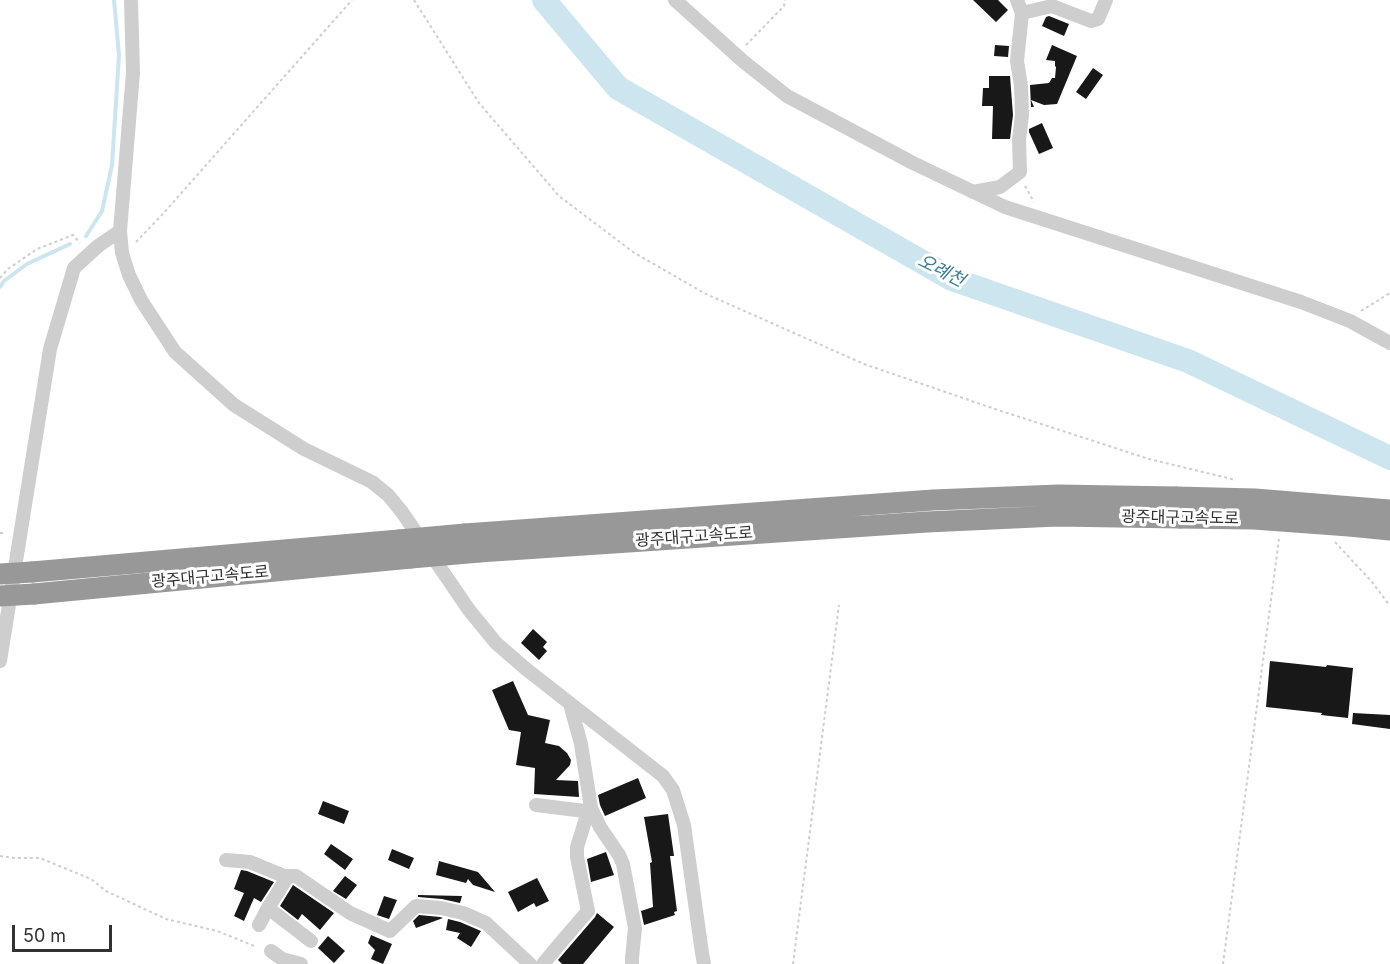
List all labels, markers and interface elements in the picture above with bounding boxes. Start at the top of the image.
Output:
water label: 오례천 [914,250,968,292]
street label: 광주대구고속도로 [1121,507,1239,529]
street label: 광주대구고속도로 [635,523,753,551]
street label: 광주대구고속도로 [151,562,269,592]
scale bar [15,913,116,951]
text: 50 m [23,925,66,946]

